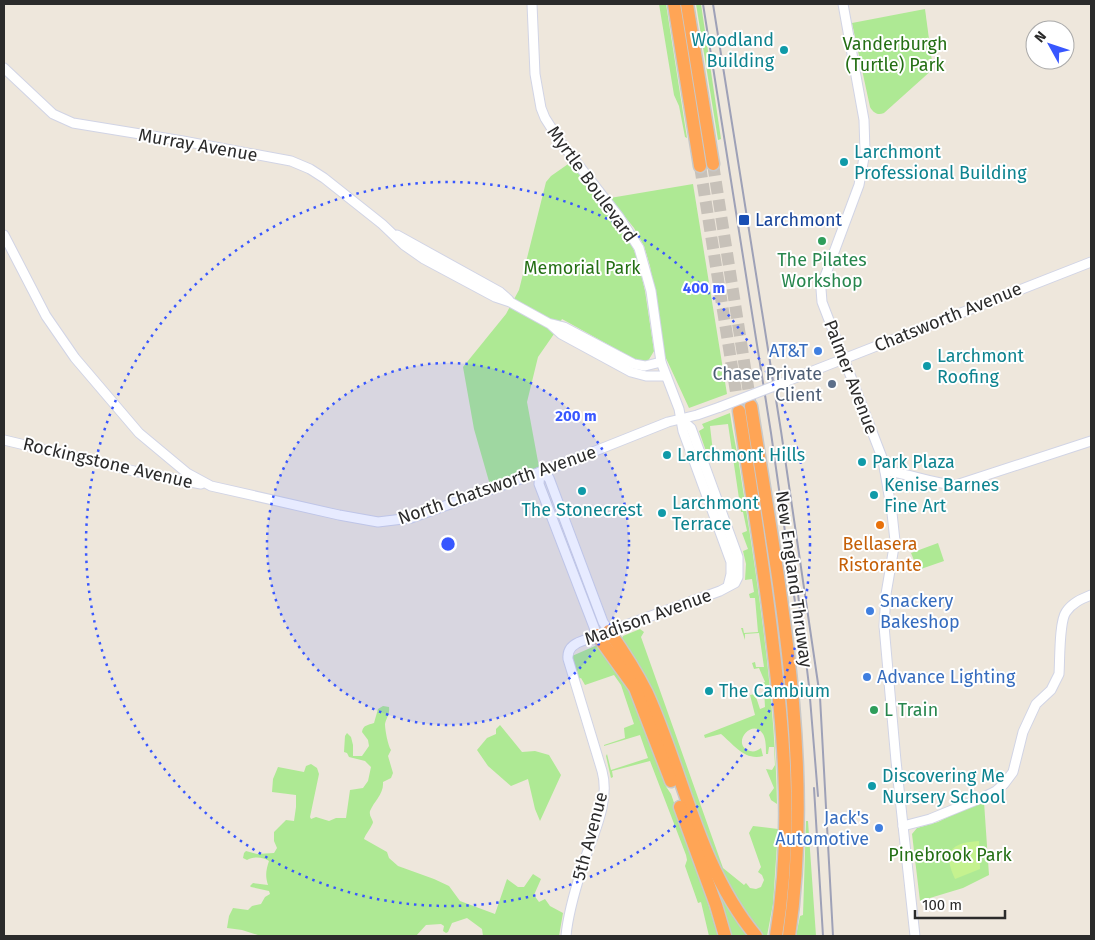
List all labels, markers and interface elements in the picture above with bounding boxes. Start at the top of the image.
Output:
north arrow [1025,20,1075,70]
text: N [1031,28,1050,46]
place label: Woodland Building [691,29,775,72]
park label: Vanderburgh (Turtle) Park [843,33,947,76]
marker: Woodland Building [778,44,790,56]
street label: Myrtle Boulevard [542,122,642,246]
street label: Murray Avenue [137,124,259,166]
place label: Larchmont Professional Building [854,141,1027,184]
marker: Larchmont Professional Building [838,156,850,168]
place label: Larchmont [755,209,843,231]
marker: Larchmont [737,213,751,227]
marker: The Pilates Workshop [816,235,828,247]
place label: The Pilates Workshop [777,249,867,292]
park label: Memorial Park [524,257,641,279]
street label: Chatsworth Avenue [871,277,1025,357]
text: 400 m [683,279,725,297]
street label: Palmer Avenue [819,317,883,437]
place label: AT&T [769,340,809,362]
marker: AT&T [812,345,824,357]
place label: Larchmont Roofing [937,345,1025,388]
marker: Larchmont Roofing [921,360,933,372]
place label: Chase Private Client [712,363,822,406]
marker: Chase Private Client [826,378,838,390]
text: 200 m [555,407,597,425]
street label: Rockingstone Avenue [21,433,195,493]
street label: North Chatsworth Avenue [395,441,599,529]
place label: Larchmont Hills [677,444,805,466]
marker: Larchmont Hills [661,449,673,461]
place label: Park Plaza [872,451,955,473]
marker: Park Plaza [856,456,868,468]
place label: Kenise Barnes Fine Art [884,474,999,517]
marker: The Stonecrest [576,485,588,497]
street label: New England Thruway [771,489,817,669]
marker: Kenise Barnes Fine Art [868,489,880,501]
place label: Larchmont Terrace [672,492,760,535]
place label: The Stonecrest [521,499,643,521]
marker: Larchmont Terrace [656,507,668,519]
marker: Bellasera Ristorante [874,519,886,531]
place label: Bellasera Ristorante [838,533,922,576]
centre of rings [439,535,457,553]
street label: Madison Avenue [581,584,715,650]
place label: Snackery Bakeshop [880,590,960,633]
marker: Snackery Bakeshop [864,605,876,617]
place label: Advance Lighting [877,666,1016,688]
marker: Advance Lighting [861,671,873,683]
place label: The Cambium [719,680,830,702]
marker: The Cambium [703,685,715,697]
place label: L Train [884,699,938,721]
marker: L Train [868,704,880,716]
place label: Discovering Me Nursery School [882,765,1006,808]
marker: Discovering Me Nursery School [866,780,878,792]
street label: 5th Avenue [568,789,612,883]
place label: Jack's Automotive [775,807,869,850]
marker: Jack's Automotive [873,822,885,834]
park label: Pinebrook Park [888,844,1012,866]
scale bar [915,888,1005,920]
text: 100 m [922,896,962,914]

